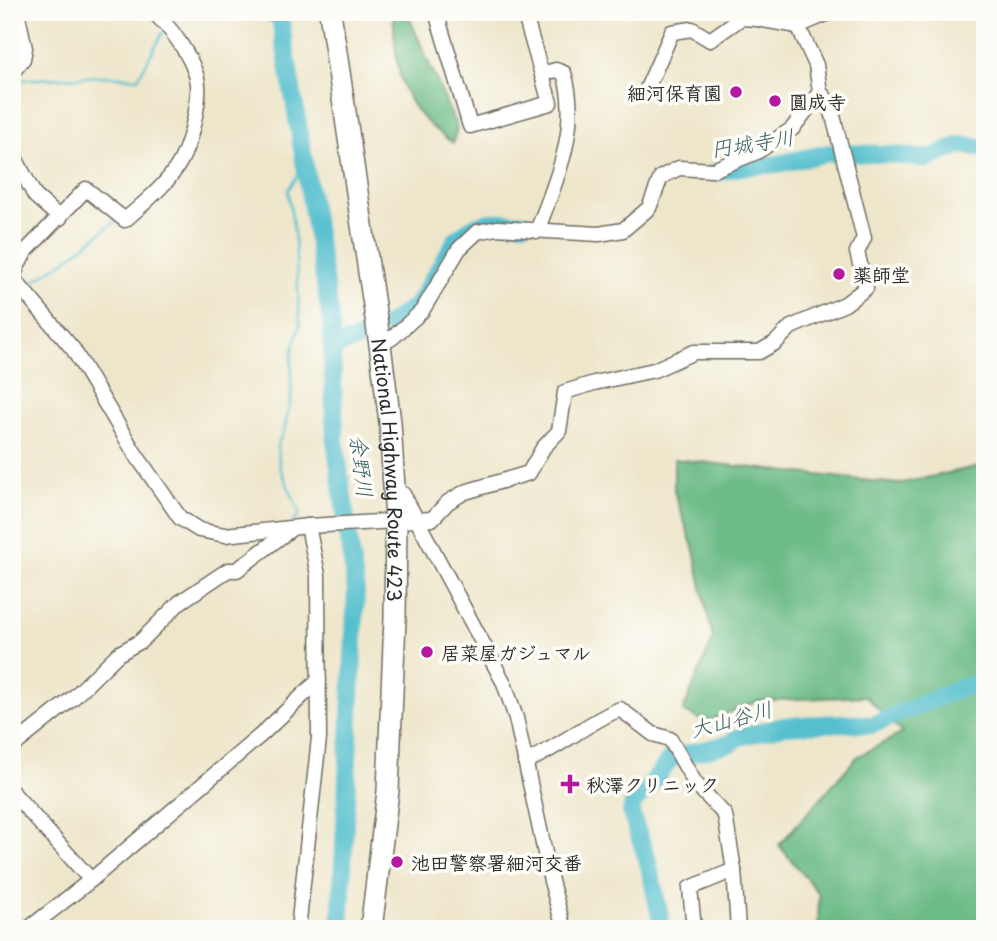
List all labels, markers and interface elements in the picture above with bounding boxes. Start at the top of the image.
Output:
place label: 細河保育園 [627,78,722,106]
marker: 細河保育園 [728,84,744,100]
place label: 圓成寺 [789,87,846,115]
marker: 圓成寺 [767,93,783,109]
water label: 円城寺川 [708,120,796,164]
place label: 薬師堂 [853,260,910,288]
marker: 薬師堂 [831,266,847,282]
street label: National Highway Route 423 [365,336,410,602]
water label: 余野川 [343,433,383,499]
place label: 居菜屋ガジュマル [441,638,591,666]
marker: 居菜屋ガジュマル [419,644,435,660]
water label: 大山谷川 [686,692,776,744]
place label: 秋澤クリニック [586,770,719,798]
marker: 秋澤クリニック [560,774,580,794]
place label: 池田警察署細河交番 [411,848,582,876]
marker: 池田警察署細河交番 [389,854,405,870]

